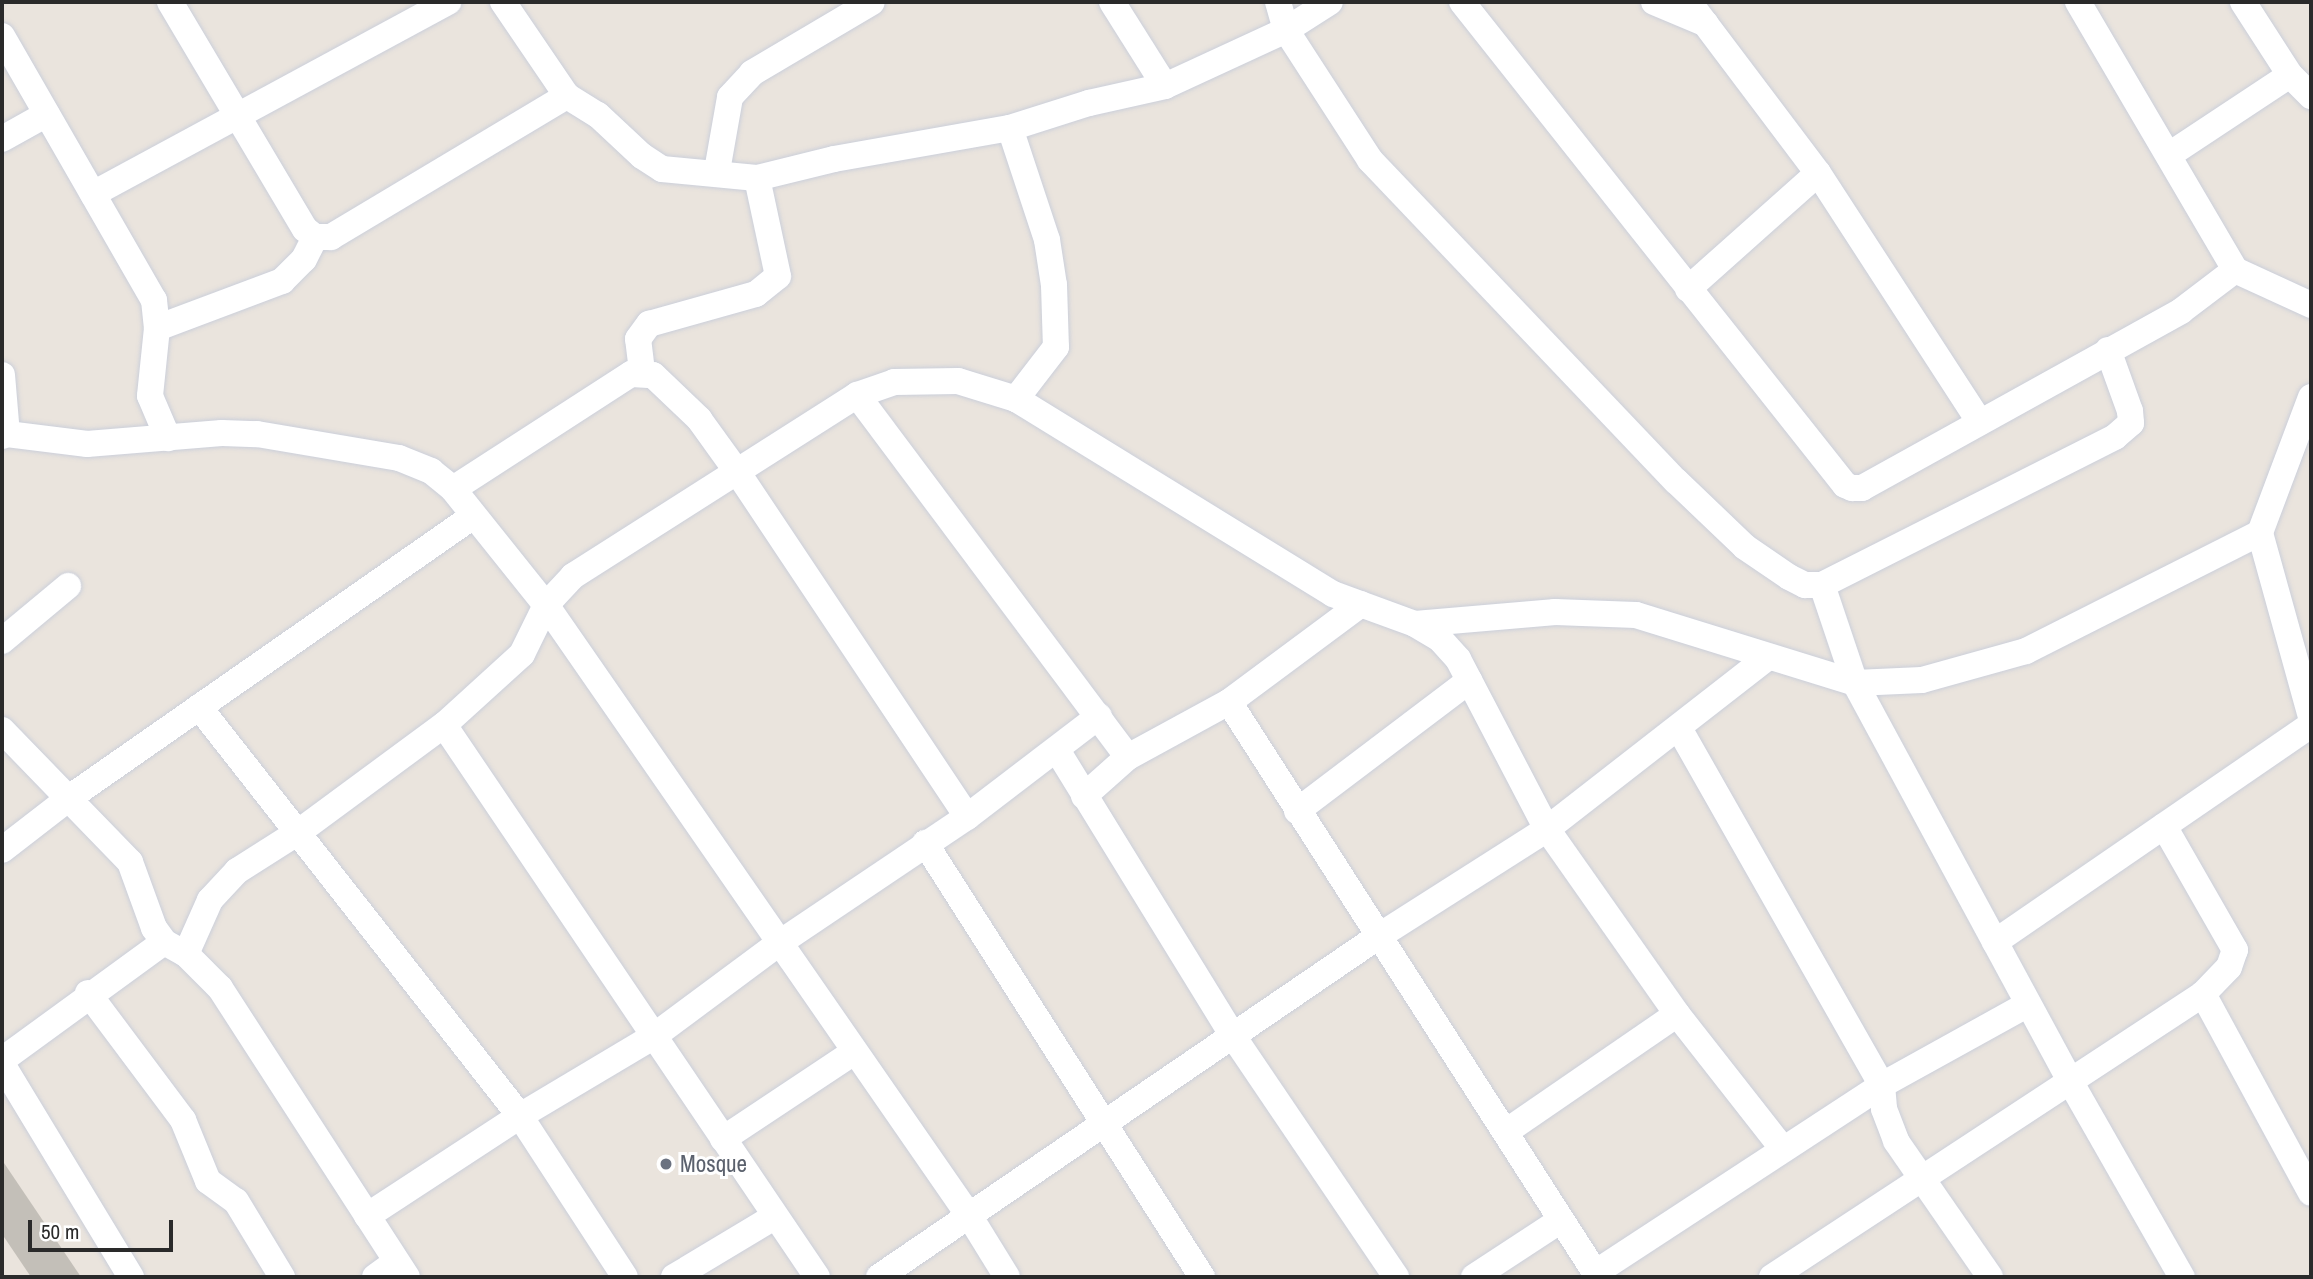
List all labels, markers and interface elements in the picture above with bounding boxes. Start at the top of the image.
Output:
place label: Mosque [680,1150,747,1178]
marker: Mosque [658,1156,674,1172]
scale bar [32,1206,177,1250]
text: 50 m [41,1217,79,1246]

